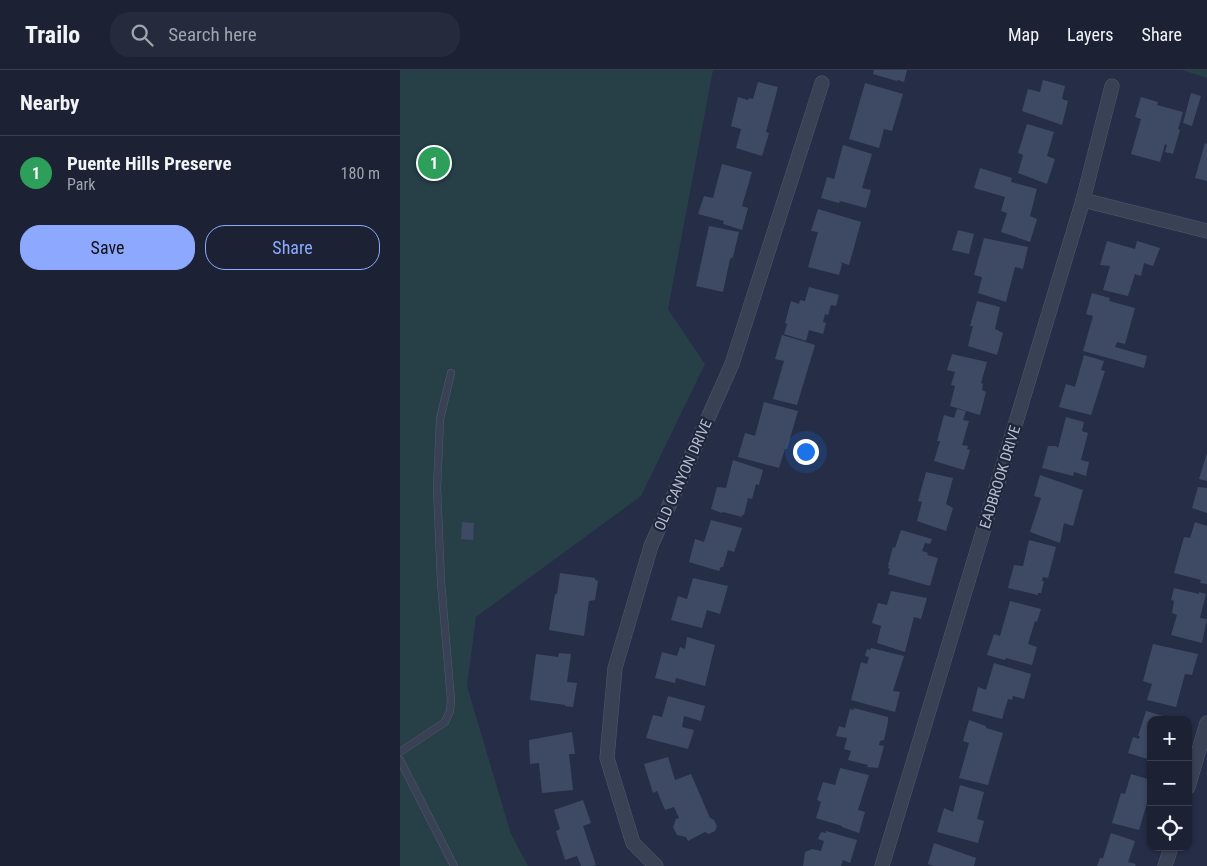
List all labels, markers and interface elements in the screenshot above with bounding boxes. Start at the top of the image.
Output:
search box [110,12,460,57]
text: Trailo [25,21,80,49]
icon: search [128,21,156,49]
text: Search here [168,23,257,46]
text: Map [1008,24,1039,45]
text: Layers [1067,24,1114,45]
text: Share [1142,24,1182,45]
text: Nearby [20,91,79,115]
pin: 1 [418,144,450,182]
text: Puente Hills Preserve [67,152,232,175]
text: 1 [32,164,40,183]
text: 180 m [341,164,380,183]
text: Park [67,175,96,194]
button: Save [20,225,195,270]
button: Share [205,225,380,270]
street label: OLD CANYON DRIVE [650,417,716,533]
street label: EADBROOK DRIVE [976,423,1024,531]
your location [793,439,819,465]
map controls [1147,716,1192,851]
button: + [1147,716,1192,761]
button: − [1147,761,1192,806]
button: locate [1147,806,1192,851]

